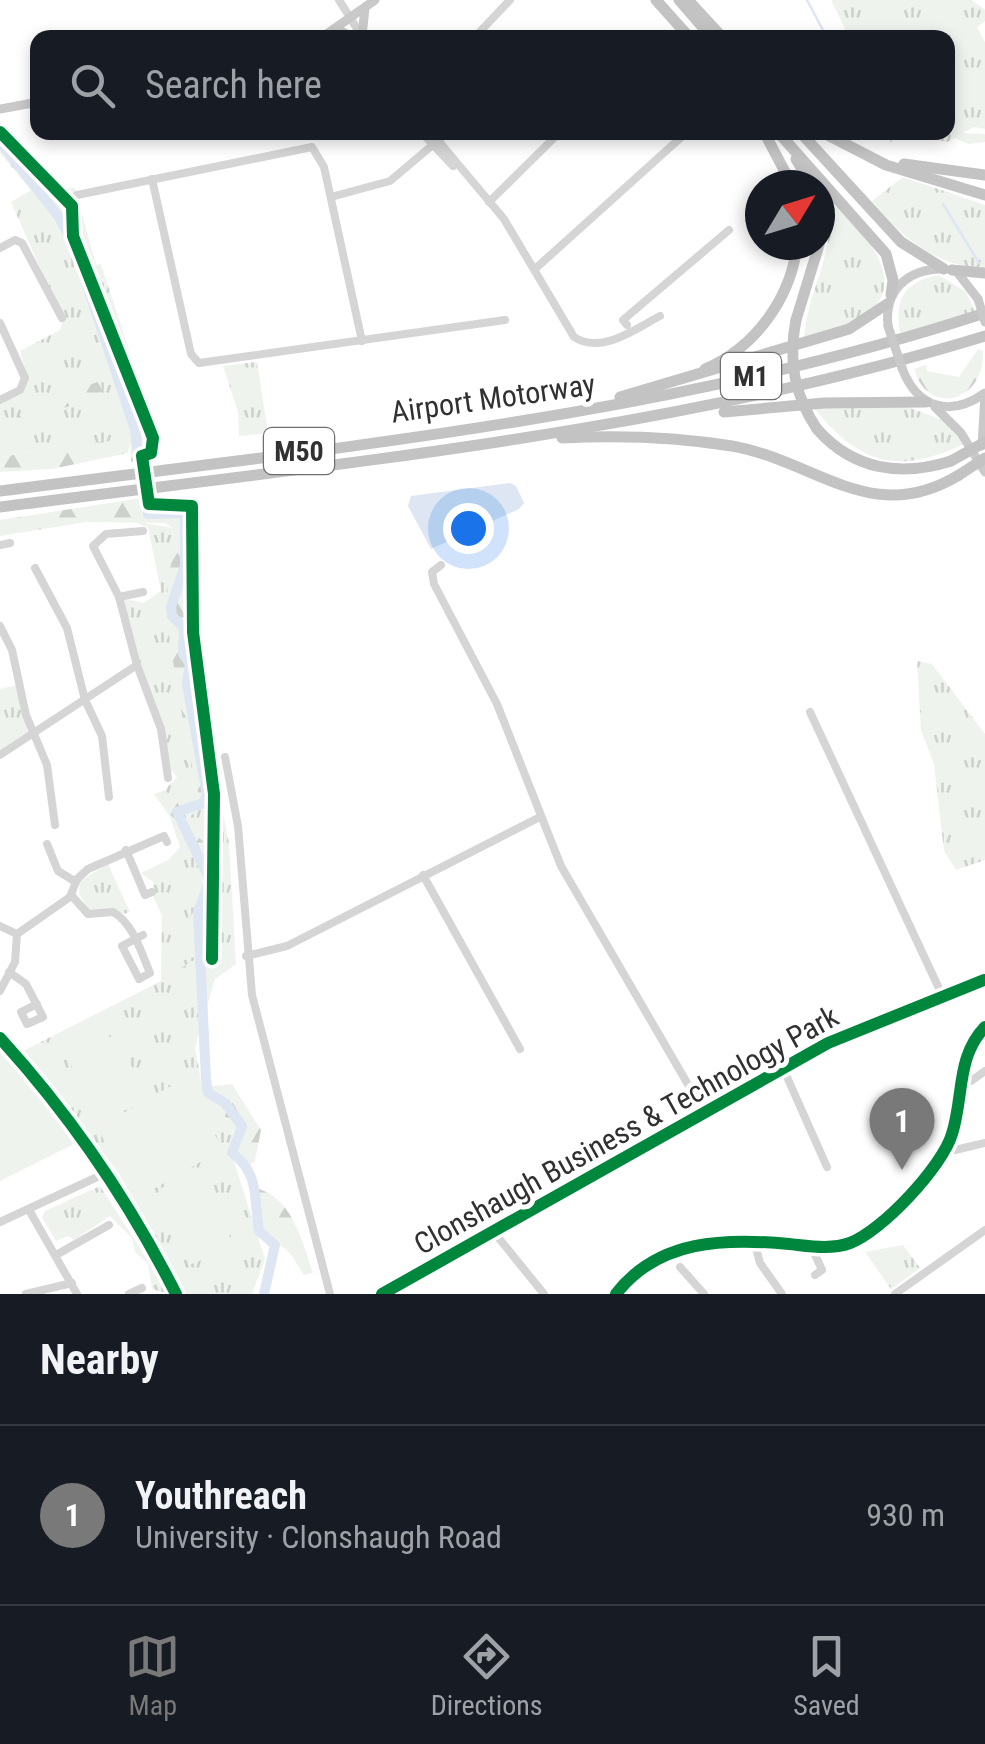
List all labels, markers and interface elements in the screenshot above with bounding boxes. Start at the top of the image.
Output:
search box [30,30,955,140]
icon: search [65,58,120,113]
text: Search here [145,63,322,107]
north arrow [745,170,835,260]
road number: M1 [721,353,781,399]
street label: Airport Motorway [389,366,597,430]
road number: M50 [264,428,334,474]
your location [443,503,494,554]
street label: Clonshaugh Business & Technology Park [408,998,845,1262]
pin: 1 [870,1088,934,1170]
text: Nearby [40,1335,159,1384]
text: Youthreach [135,1474,307,1518]
text: 1 [64,1496,81,1534]
text: 930 m [866,1496,945,1534]
text: University · Clonshaugh Road [135,1518,502,1556]
tab: Map [125,1629,180,1722]
tab: Directions [431,1629,543,1722]
tab: Saved [793,1629,860,1722]

